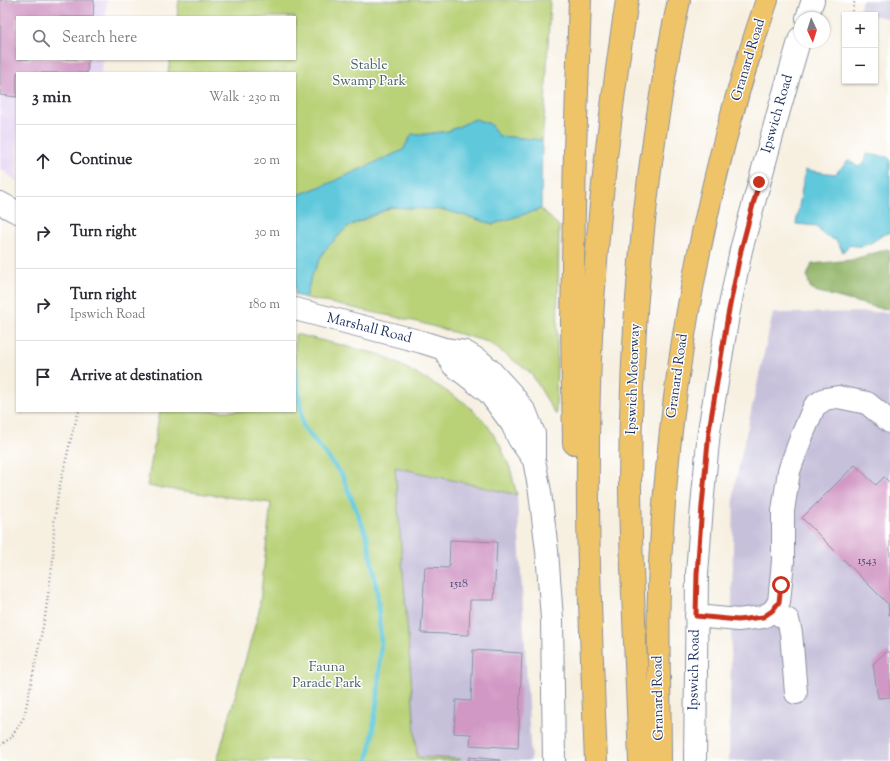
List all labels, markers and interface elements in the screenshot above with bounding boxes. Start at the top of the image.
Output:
north arrow [794,12,830,48]
map controls [842,12,878,84]
button: + [842,12,878,48]
search box [16,16,296,60]
street label: Granard Road [727,16,771,104]
icon: search [30,27,52,49]
text: Search here [62,28,137,49]
button: − [842,48,878,84]
park label: Stable Swamp Park [332,56,406,92]
street label: Ipswich Road [757,72,799,156]
text: 3 min [32,86,71,110]
text: Walk · 230 m [209,89,280,107]
icon: ahead [32,150,54,172]
text: Continue [70,150,132,171]
text: 20 m [254,152,280,170]
route end [750,173,768,191]
icon: right [32,222,54,244]
text: Turn right [70,222,136,243]
text: 30 m [254,224,280,242]
text: Turn right [70,285,136,306]
icon: right [32,294,54,316]
text: 180 m [249,296,280,314]
text: Ipswich Road [70,306,145,324]
street label: Marshall Road [324,309,414,349]
street label: Ipswich Motorway [622,323,646,435]
street label: Granard Road [662,332,694,420]
icon: arrive [32,366,54,388]
text: Arrive at destination [70,366,203,387]
house number: 1543 [857,552,877,570]
house number: 1518 [450,575,468,593]
route start [772,576,790,594]
street label: Ipswich Road [684,629,706,711]
street label: Granard Road [648,655,670,741]
park label: Fauna Parade Park [292,658,362,694]

